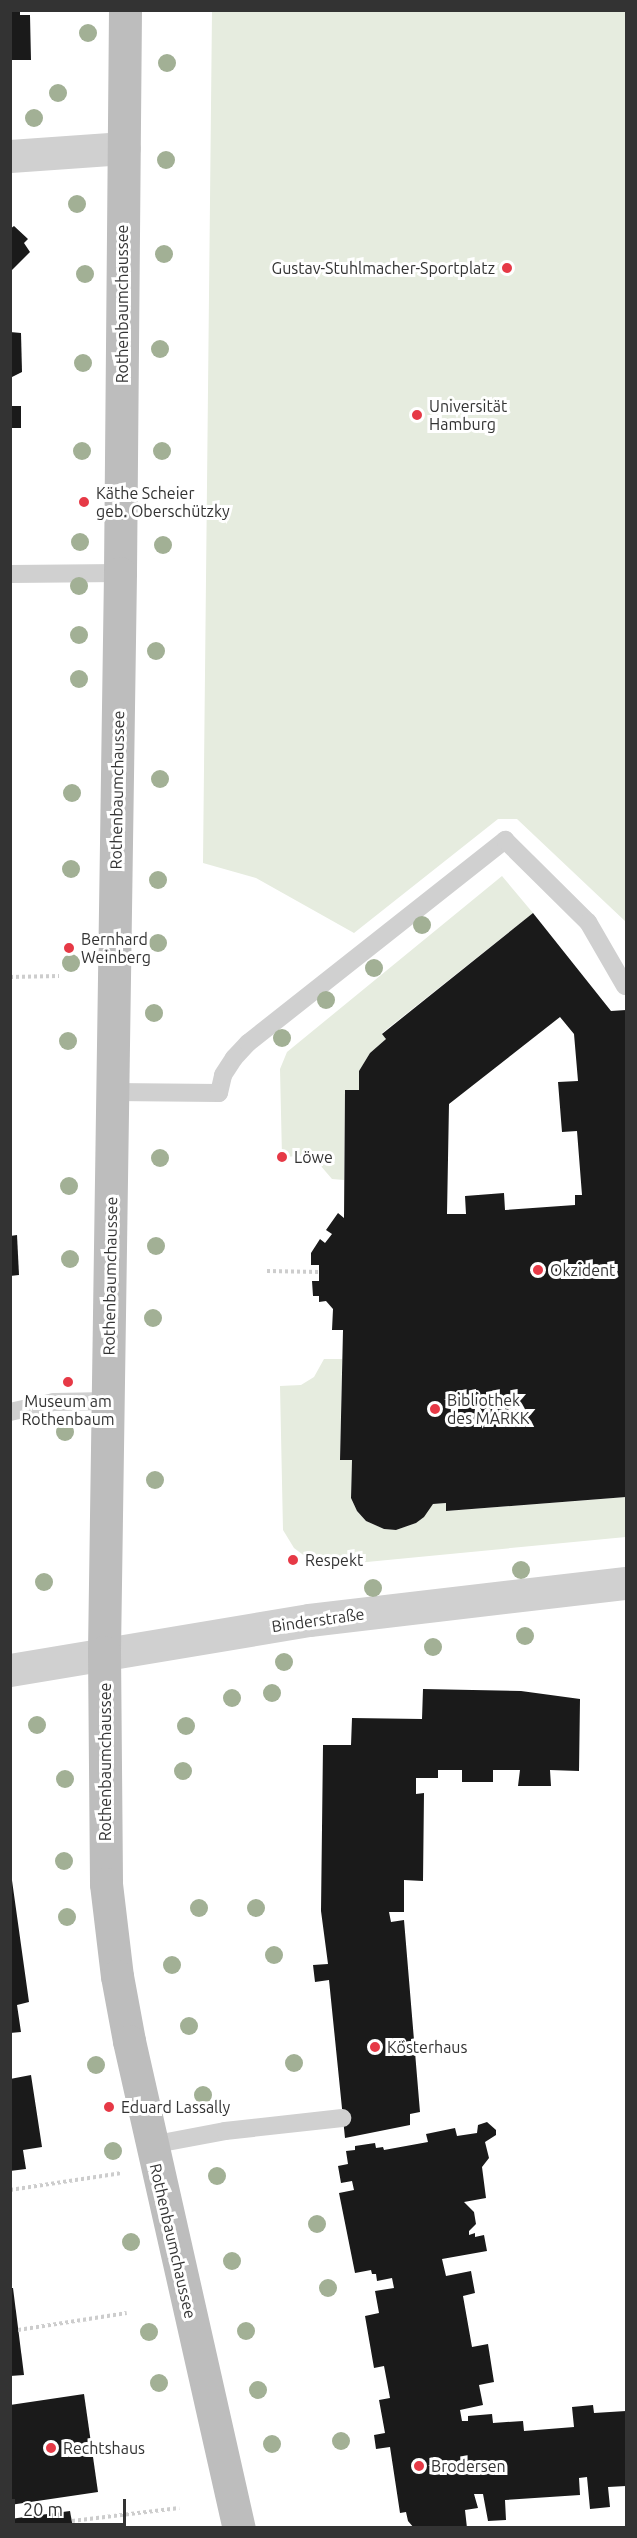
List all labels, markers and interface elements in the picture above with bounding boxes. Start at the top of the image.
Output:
street label: Rothenbaumchaussee [112,225,132,383]
place label: Gustav-Stuhlmacher-Sportplatz [272,258,495,278]
marker: Gustav-Stuhlmacher-Sportplatz [500,261,514,275]
place label: Universität Hamburg [429,396,507,434]
marker: Universität Hamburg [410,408,424,422]
place label: Käthe Scheier geb. Oberschützky [96,483,230,521]
marker: Käthe Scheier geb. Oberschützky [77,495,91,509]
street label: Rothenbaumchaussee [106,710,128,870]
place label: Bernhard Weinberg [81,929,151,967]
marker: Bernhard Weinberg [62,941,76,955]
place label: Löwe [294,1147,333,1167]
marker: Löwe [275,1150,289,1164]
street label: Rothenbaumchaussee [99,1196,121,1356]
place label: Okzident [550,1260,615,1280]
marker: Okzident [531,1263,545,1277]
marker: Museum am Rothenbaum [61,1375,75,1389]
place label: Bibliothek des MARKK [447,1390,530,1428]
place label: Museum am Rothenbaum [21,1391,115,1429]
marker: Bibliothek des MARKK [428,1402,442,1416]
place label: Respekt [305,1550,363,1570]
marker: Respekt [286,1553,300,1567]
street label: Binderstraße [270,1604,366,1636]
street label: Rothenbaumchaussee [95,1683,115,1841]
place label: Kösterhaus [387,2037,467,2057]
marker: Kösterhaus [368,2040,382,2054]
place label: Eduard Lassally [121,2097,230,2117]
marker: Eduard Lassally [102,2100,116,2114]
street label: Rothenbaumchaussee [146,2162,200,2320]
place label: Rechtshaus [63,2438,145,2458]
marker: Rechtshaus [44,2441,58,2455]
place label: Brodersen [431,2456,506,2476]
marker: Brodersen [412,2459,426,2473]
scale bar [15,2487,129,2525]
text: 20 m [23,2499,63,2519]

